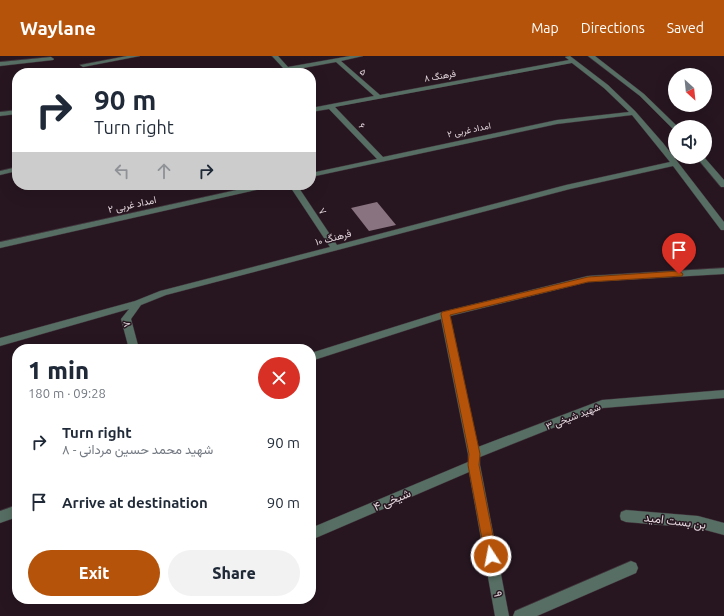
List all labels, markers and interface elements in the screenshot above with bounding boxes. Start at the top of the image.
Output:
text: Waylane [20,17,96,39]
text: Map [531,20,559,36]
text: Directions [581,20,645,36]
text: Saved [667,20,704,36]
street label: ۵ [358,67,368,77]
street label: فرهنگ ۸ [423,68,457,85]
north arrow [668,68,712,112]
map controls [668,68,712,164]
icon: right [28,84,80,136]
text: 90 m [94,84,156,115]
text: Turn right [94,117,174,137]
button: sound [668,120,712,164]
street label: ۶ [357,121,368,131]
street label: امداد غربی ۲ [446,121,492,140]
icon: left [111,160,133,182]
icon: ahead [153,160,175,182]
icon: right [195,160,217,182]
street label: امداد غربی ۲ [107,194,157,216]
street label: ۷ [316,206,329,217]
street label: فرهنگ ۱۰ [314,227,353,249]
pin [662,233,696,274]
icon: arrive [668,239,690,261]
street label: ۸ [122,320,133,328]
text: 1 min [28,357,89,384]
button: close [258,357,300,399]
text: 180 m · 09:28 [28,386,106,400]
street label: شهید شیخی ۳ [544,401,603,433]
text: Turn right [62,424,132,441]
icon: right [28,431,50,453]
text: 90 m [267,434,300,451]
text: شهید محمد حسین مردانی - ۸ [62,442,213,456]
street label: شیخی ۴ [371,486,413,515]
icon: arrive [28,491,50,513]
text: Arrive at destination [62,494,208,511]
text: 90 m [267,494,300,511]
street label: بن بست امید [643,510,707,533]
position arrow [470,535,512,577]
button: Exit [28,550,160,596]
button: Share [168,550,300,596]
street label: ۹ [492,590,505,598]

